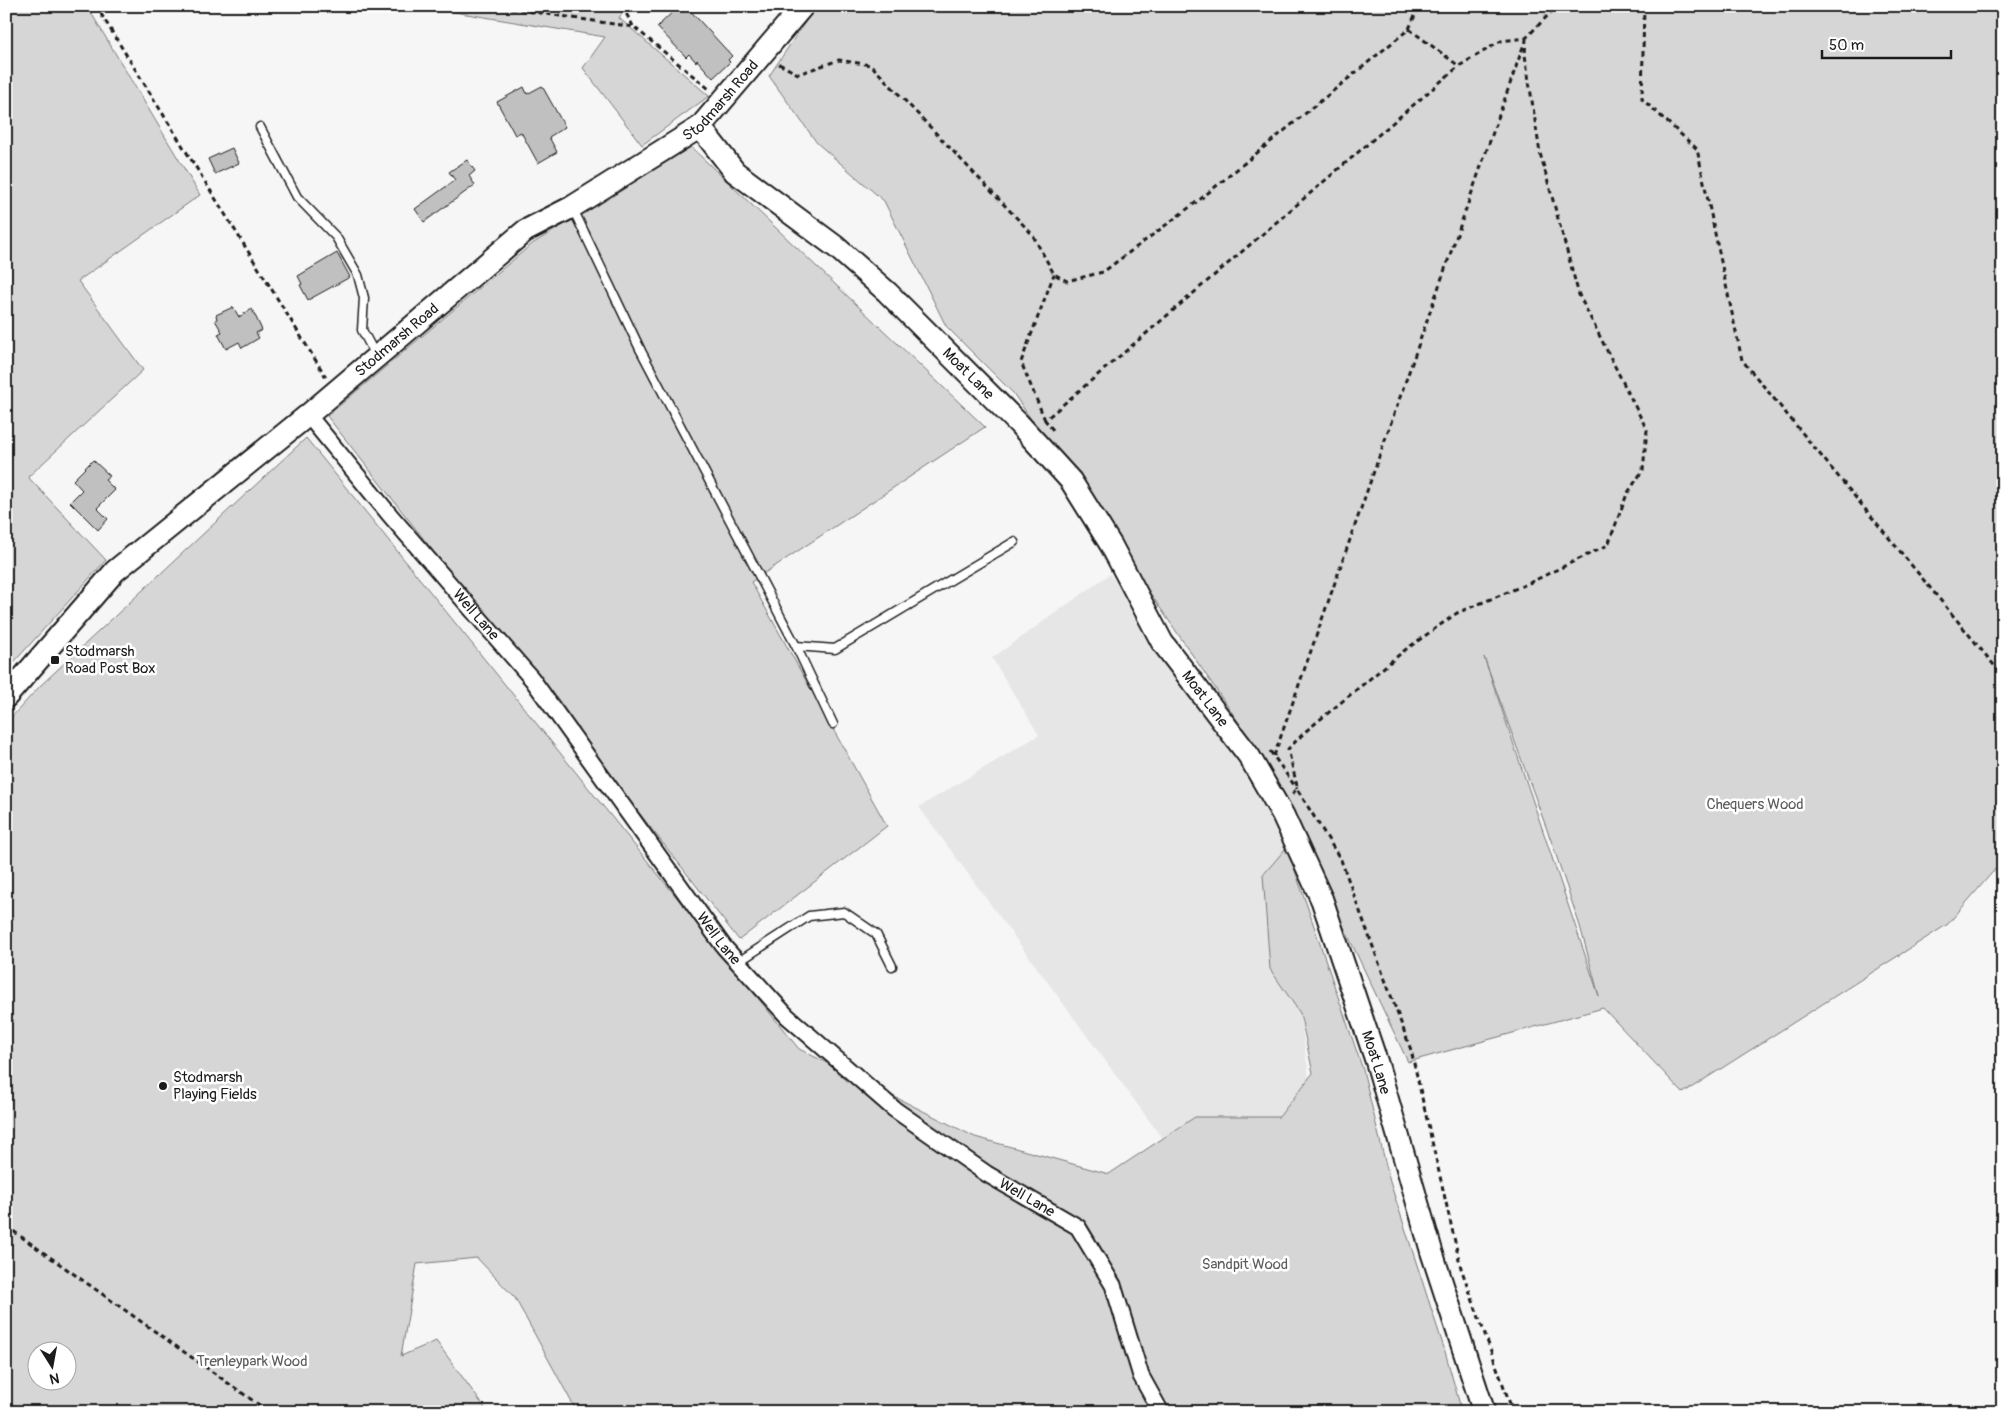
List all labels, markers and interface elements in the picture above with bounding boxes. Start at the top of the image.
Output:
scale bar [1822,28,1950,60]
text: 50 m [1829,36,1864,55]
street label: Stodmarsh Road [679,56,762,145]
street label: Stodmarsh Road [351,299,442,381]
street label: Moat Lane [939,344,999,404]
street label: Well Lane [449,585,504,644]
place label: Stodmarsh Road Post Box [65,642,156,678]
marker: Stodmarsh Road Post Box [49,654,61,666]
street label: Moat Lane [1178,667,1233,731]
park label: Chequers Wood [1706,795,1804,814]
street label: Well Lane [693,908,745,969]
street label: Moat Lane [1357,1028,1395,1097]
place label: Stodmarsh Playing Fields [173,1068,257,1104]
marker: Stodmarsh Playing Fields [157,1080,169,1092]
street label: Well Lane [996,1174,1059,1221]
park label: Sandpit Wood [1202,1255,1288,1274]
north arrow [28,1340,78,1390]
park label: Trenleypark Wood [196,1352,308,1371]
text: N [48,1369,61,1388]

